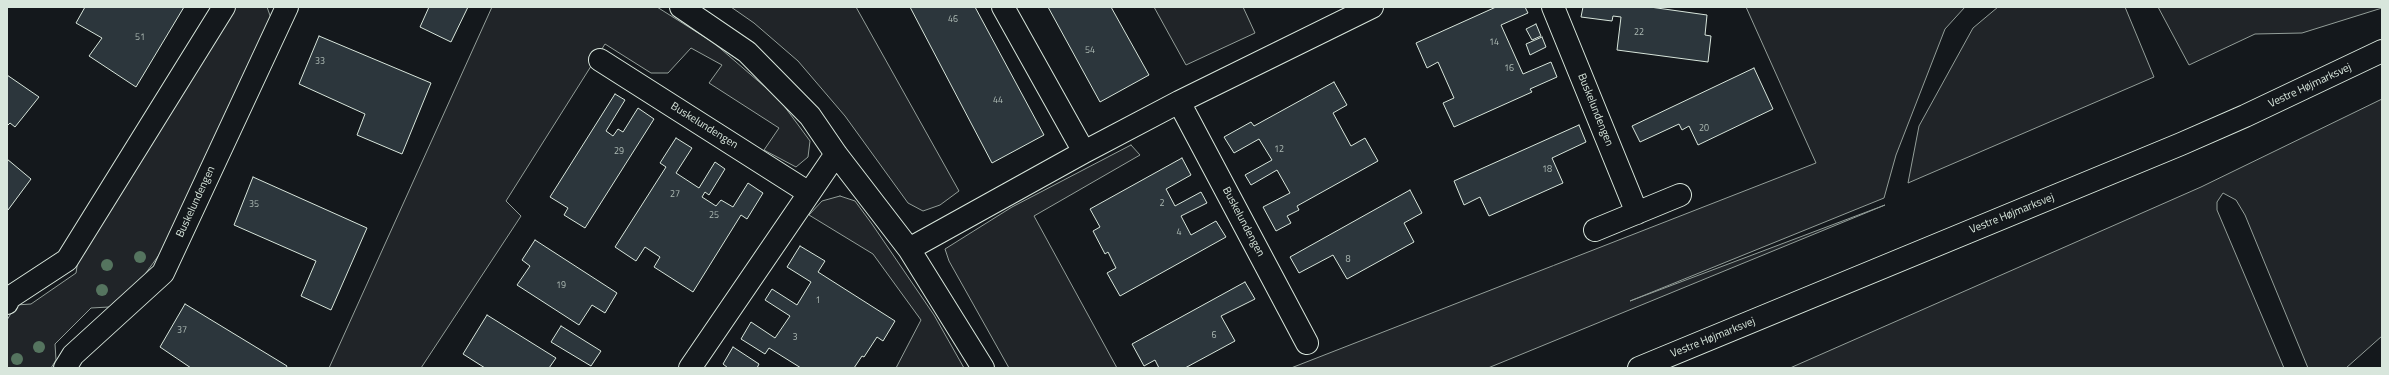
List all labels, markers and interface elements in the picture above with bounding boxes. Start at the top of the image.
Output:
house number: 46 [948,15,958,25]
house number: 22 [1634,28,1644,38]
house number: 51 [135,33,145,43]
house number: 14 [1489,38,1499,48]
house number: 54 [1085,46,1095,56]
house number: 33 [315,57,325,67]
street label: Vestre Højmarksvej [2267,61,2353,111]
house number: 16 [1504,64,1514,74]
street label: Buskelundengen [1574,72,1616,148]
house number: 44 [993,96,1003,106]
street label: Buskelundengen [668,100,740,152]
house number: 20 [1699,124,1709,134]
house number: 12 [1274,145,1284,155]
house number: 29 [614,147,624,157]
street label: Buskelundengen [174,164,218,240]
house number: 18 [1542,165,1552,175]
street label: Buskelundengen [1219,185,1267,259]
house number: 27 [670,190,680,200]
street label: Vestre Højmarksvej [1968,191,2056,237]
house number: 2 [1159,199,1165,209]
house number: 35 [249,200,259,210]
house number: 25 [709,211,719,221]
house number: 4 [1176,228,1182,238]
house number: 8 [1345,255,1351,265]
house number: 19 [556,281,566,291]
house number: 1 [815,296,821,306]
street label: Vestre Højmarksvej [1669,315,1757,361]
house number: 37 [177,326,187,336]
house number: 6 [1211,331,1217,341]
house number: 3 [792,333,798,343]

